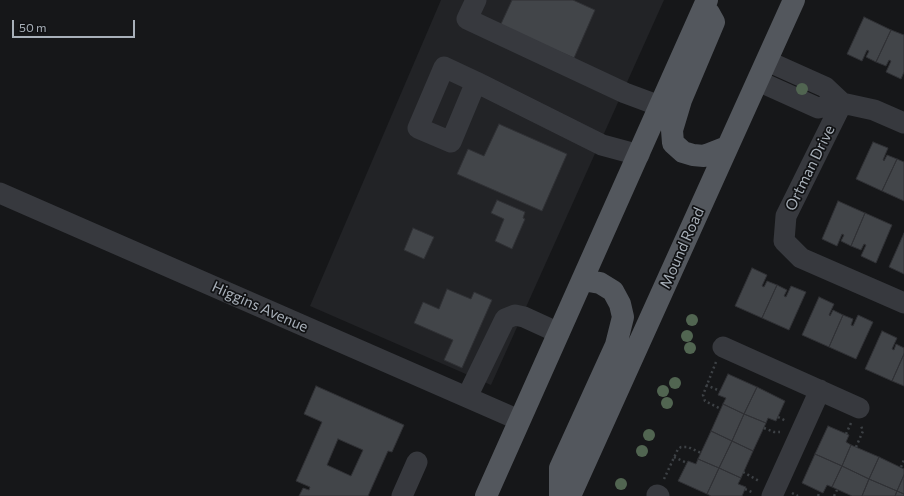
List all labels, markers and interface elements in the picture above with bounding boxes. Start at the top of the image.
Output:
scale bar [14,12,137,38]
text: 50 m [19,20,47,34]
street label: Ortman Drive [782,122,838,214]
street label: Mound Road [656,205,708,291]
street label: Higgins Avenue [209,278,311,336]

